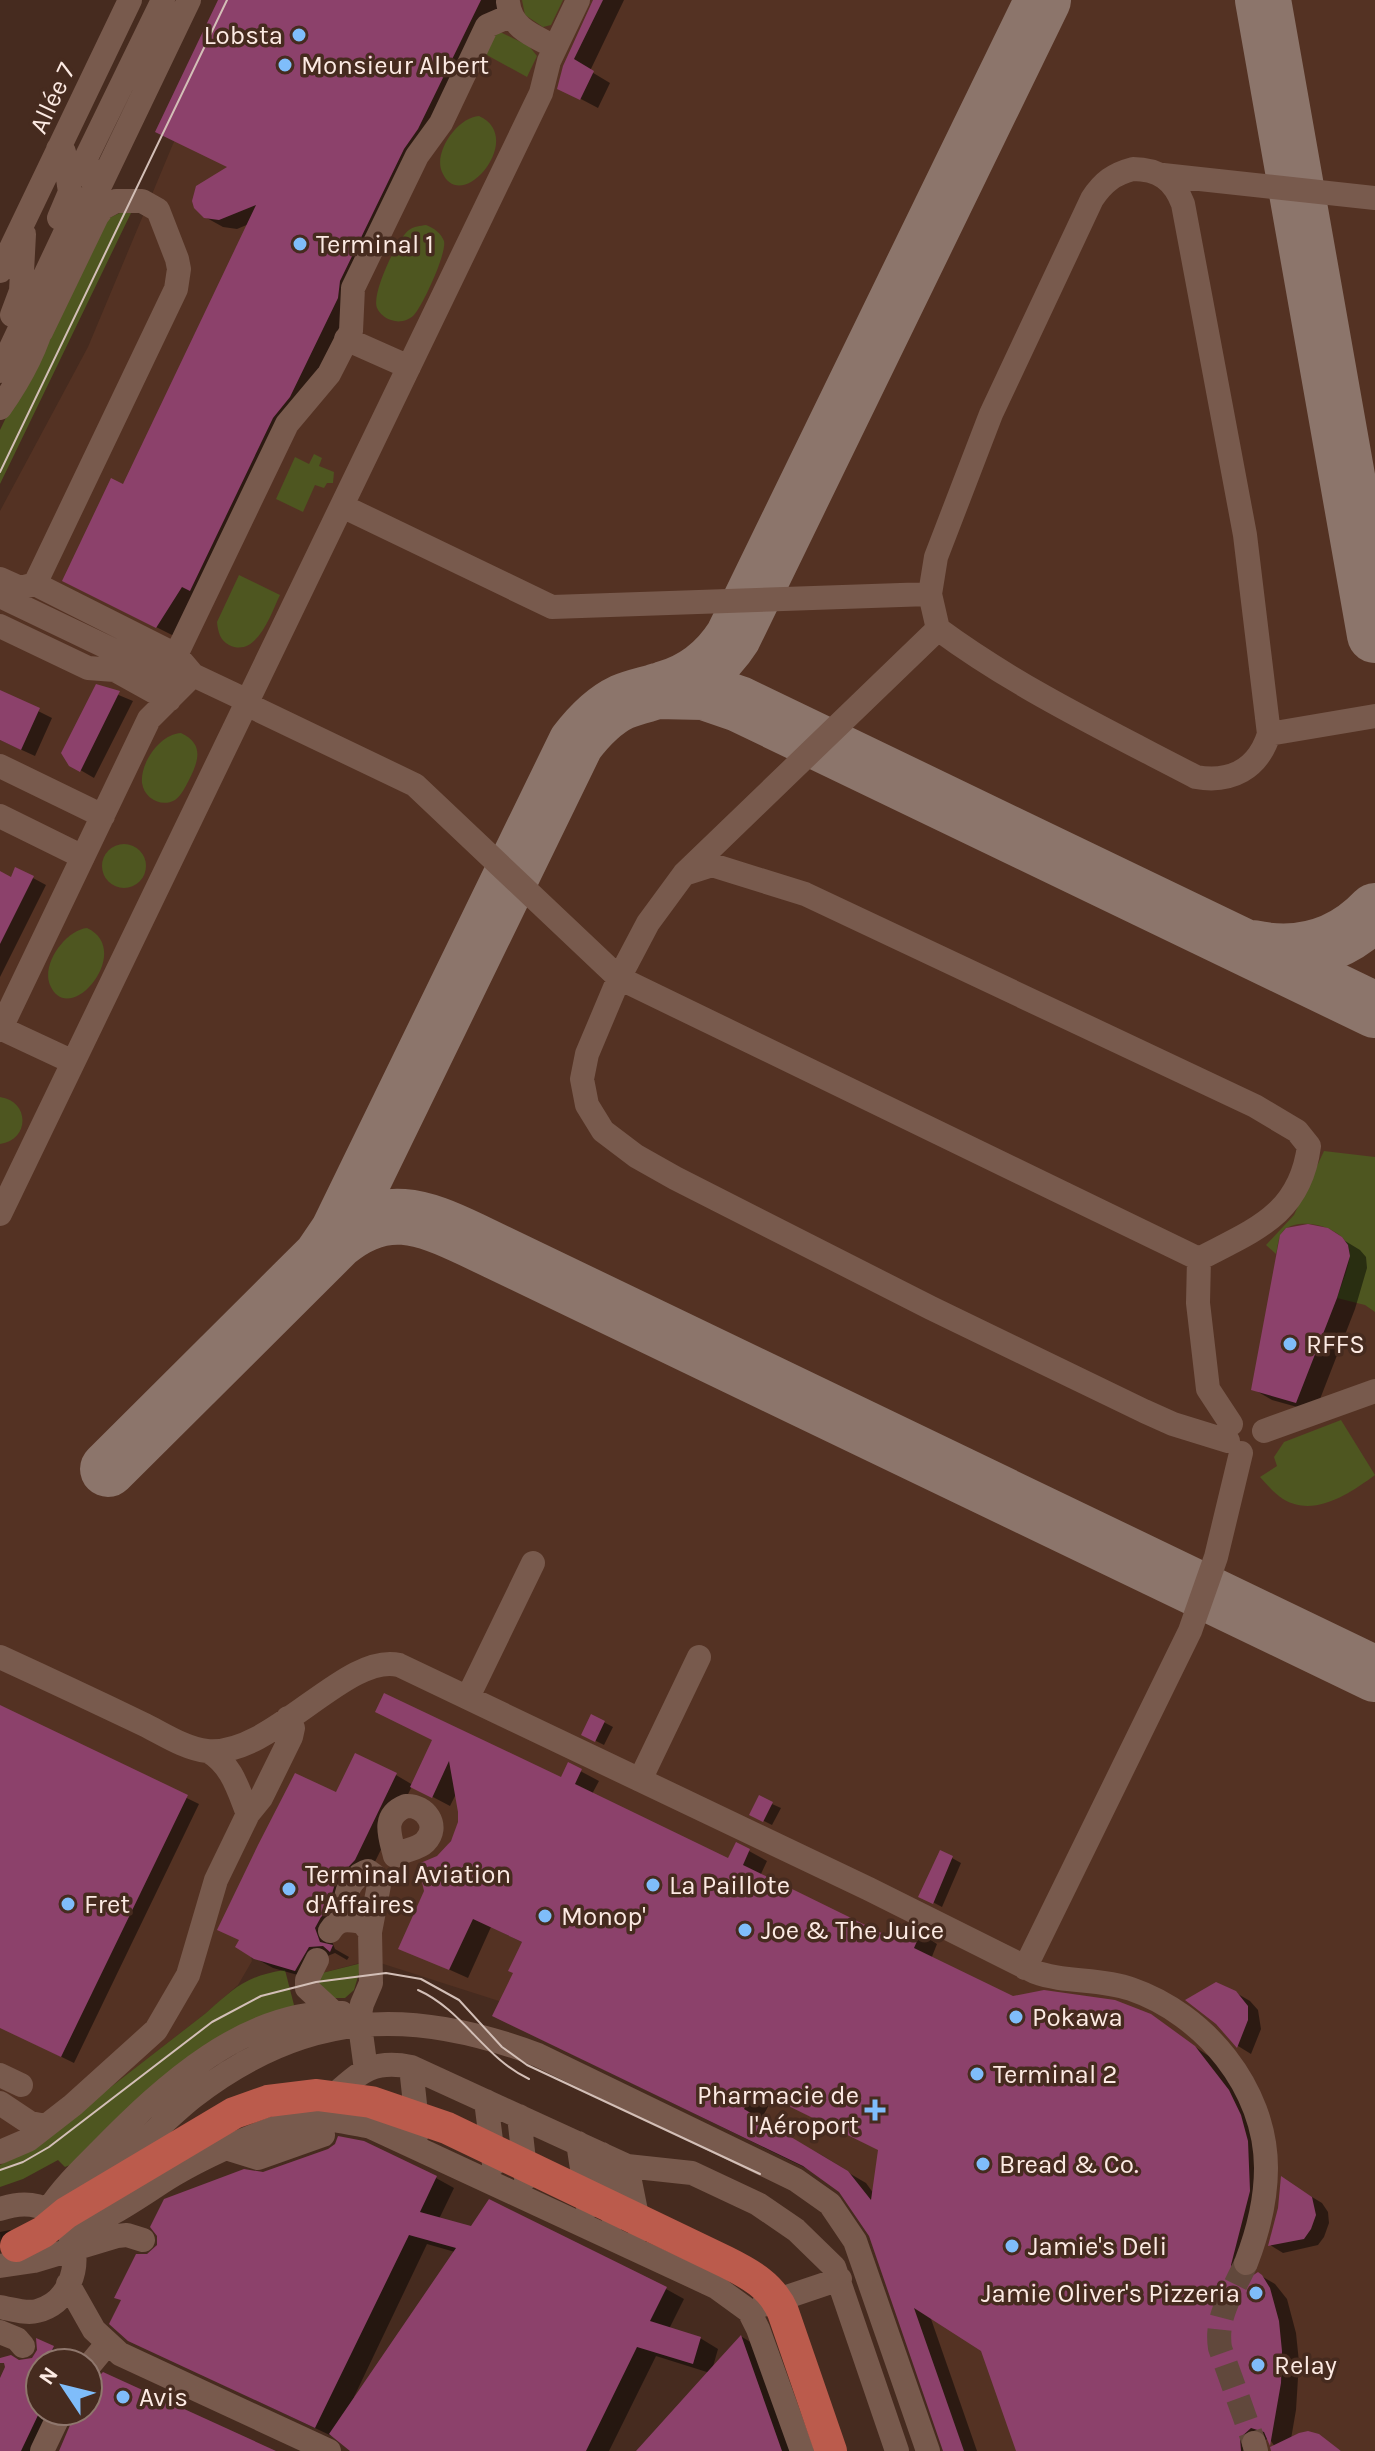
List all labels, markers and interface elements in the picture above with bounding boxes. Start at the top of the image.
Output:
place label: Lobsta [203,20,283,51]
marker: Lobsta [290,26,308,44]
place label: Monsieur Albert [301,50,489,81]
marker: Monsieur Albert [276,56,294,74]
street label: Allée 7 [23,58,82,139]
place label: Terminal 1 [316,229,434,260]
marker: Terminal 1 [291,235,309,253]
place label: RFFS [1306,1329,1365,1360]
marker: RFFS [1281,1335,1299,1353]
place label: Terminal Aviation d'Affaires [305,1859,511,1920]
place label: La Paillote [669,1870,790,1901]
marker: La Paillote [644,1876,662,1894]
marker: Terminal Aviation d'Affaires [280,1880,298,1898]
place label: Fret [84,1889,130,1920]
marker: Fret [59,1895,77,1913]
place label: Monop' [561,1901,646,1932]
marker: Monop' [536,1907,554,1925]
place label: Joe & The Juice [761,1915,944,1946]
marker: Joe & The Juice [736,1921,754,1939]
place label: Pokawa [1032,2002,1123,2033]
marker: Pokawa [1007,2008,1025,2026]
place label: Terminal 2 [993,2059,1117,2090]
marker: Terminal 2 [968,2065,986,2083]
place label: Pharmacie de l'Aéroport [697,2080,859,2141]
marker: Pharmacie de l'Aéroport [866,2101,884,2119]
place label: Bread & Co. [999,2149,1139,2180]
marker: Bread & Co. [974,2155,992,2173]
place label: Jamie's Deli [1028,2231,1167,2262]
marker: Jamie's Deli [1003,2237,1021,2255]
place label: Jamie Oliver's Pizzeria [981,2278,1240,2309]
marker: Jamie Oliver's Pizzeria [1247,2284,1265,2302]
north arrow [24,2347,104,2427]
place label: Relay [1274,2350,1337,2381]
marker: Relay [1249,2356,1267,2374]
text: N [33,2362,64,2390]
place label: Avis [139,2382,188,2413]
marker: Avis [114,2388,132,2406]

